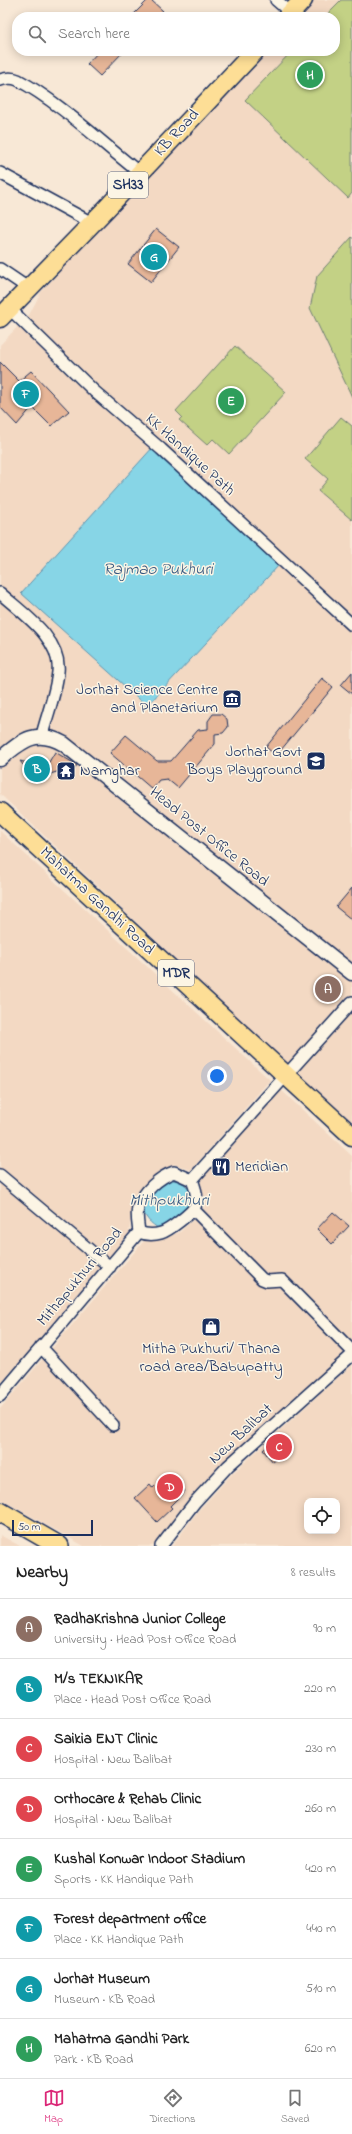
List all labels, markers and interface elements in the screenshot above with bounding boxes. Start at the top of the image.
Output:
search box [12,12,340,56]
icon: search [26,23,48,45]
text: Search here [58,23,130,45]
pin: H [297,60,323,90]
street label: KB Road [149,104,205,162]
road number: SH33 [108,172,148,198]
pin: G [141,242,167,272]
pin: F [13,379,39,409]
pin: E [218,386,244,416]
street label: KK Handique Path [140,408,240,502]
water label: Rajmao Pukhuri [103,557,215,582]
place label: Jorhat Science Centre and Planetarium [76,678,219,720]
museum icon: Jorhat Science Centre and Planetarium [221,688,243,710]
place label: Jorhat Govt Boys Playground [186,740,303,782]
school or university icon: Jorhat Govt Boys Playground [305,750,327,772]
pin: B [24,754,50,784]
place label: Namghar [80,759,140,783]
temple icon: Namghar [55,760,77,782]
street label: Head Post Office Road [144,781,274,893]
street label: Mahatma Gandhi Road [34,841,160,961]
road number: MDR [158,960,194,986]
pin: A [315,974,341,1004]
your location [207,1066,227,1086]
place label: Meridian [235,1155,288,1179]
restaurant icon: Meridian [210,1156,232,1178]
water label: Mithpukhuri [129,1188,211,1213]
street label: Mithapukhuri Road [31,1222,129,1332]
shop icon: Mitha Pukhuri/ Thana road area/Babupatty [200,1316,222,1338]
place label: Mitha Pukhuri/ Thana road area/Babupatty [139,1337,283,1379]
street label: New Balibat [204,1398,279,1470]
pin: C [266,1432,292,1462]
pin: D [157,1472,183,1502]
map controls [304,1498,340,1534]
button: locate [304,1498,340,1534]
scale bar [12,1518,93,1537]
text: 50 m [18,1519,40,1535]
text: Nearby [16,1560,68,1585]
text: 8 results [291,1563,336,1582]
text: RadhaKrishna Junior College [54,1608,226,1630]
text: A [25,1619,33,1638]
text: 90 m [313,1619,336,1638]
text: University · Head Post Office Road [54,1630,236,1649]
text: M/s TEKNIKAR [54,1668,143,1690]
text: B [25,1679,33,1698]
text: 220 m [304,1679,336,1698]
text: Place · Head Post Office Road [54,1690,211,1709]
text: Saikia ENT Clinic [54,1728,157,1750]
text: C [25,1739,33,1758]
text: 230 m [305,1739,336,1758]
text: Hospital · New Balibat [54,1750,172,1769]
text: Orthocare & Rehab Clinic [54,1788,201,1810]
text: D [24,1799,34,1818]
text: 260 m [305,1799,336,1818]
text: Hospital · New Balibat [54,1810,172,1829]
text: Kushal Konwar Indoor Stadium [54,1848,245,1870]
text: E [25,1859,33,1878]
text: 420 m [305,1859,336,1878]
text: Sports · KK Handique Path [54,1870,193,1889]
text: Forest department office [54,1908,206,1930]
text: F [25,1919,33,1938]
text: 440 m [306,1919,336,1938]
text: Place · KK Handique Path [54,1930,184,1949]
text: Jorhat Museum [54,1968,150,1990]
text: G [25,1979,33,1998]
text: 510 m [305,1979,336,1998]
text: Museum · KB Road [54,1990,155,2009]
text: Mahatma Gandhi Park [54,2028,189,2050]
text: H [25,2039,33,2058]
text: 620 m [305,2039,336,2058]
text: Park · KB Road [54,2050,133,2069]
tab: Map [43,2087,65,2127]
tab: Directions [150,2087,195,2127]
tab: Saved [281,2087,309,2127]

